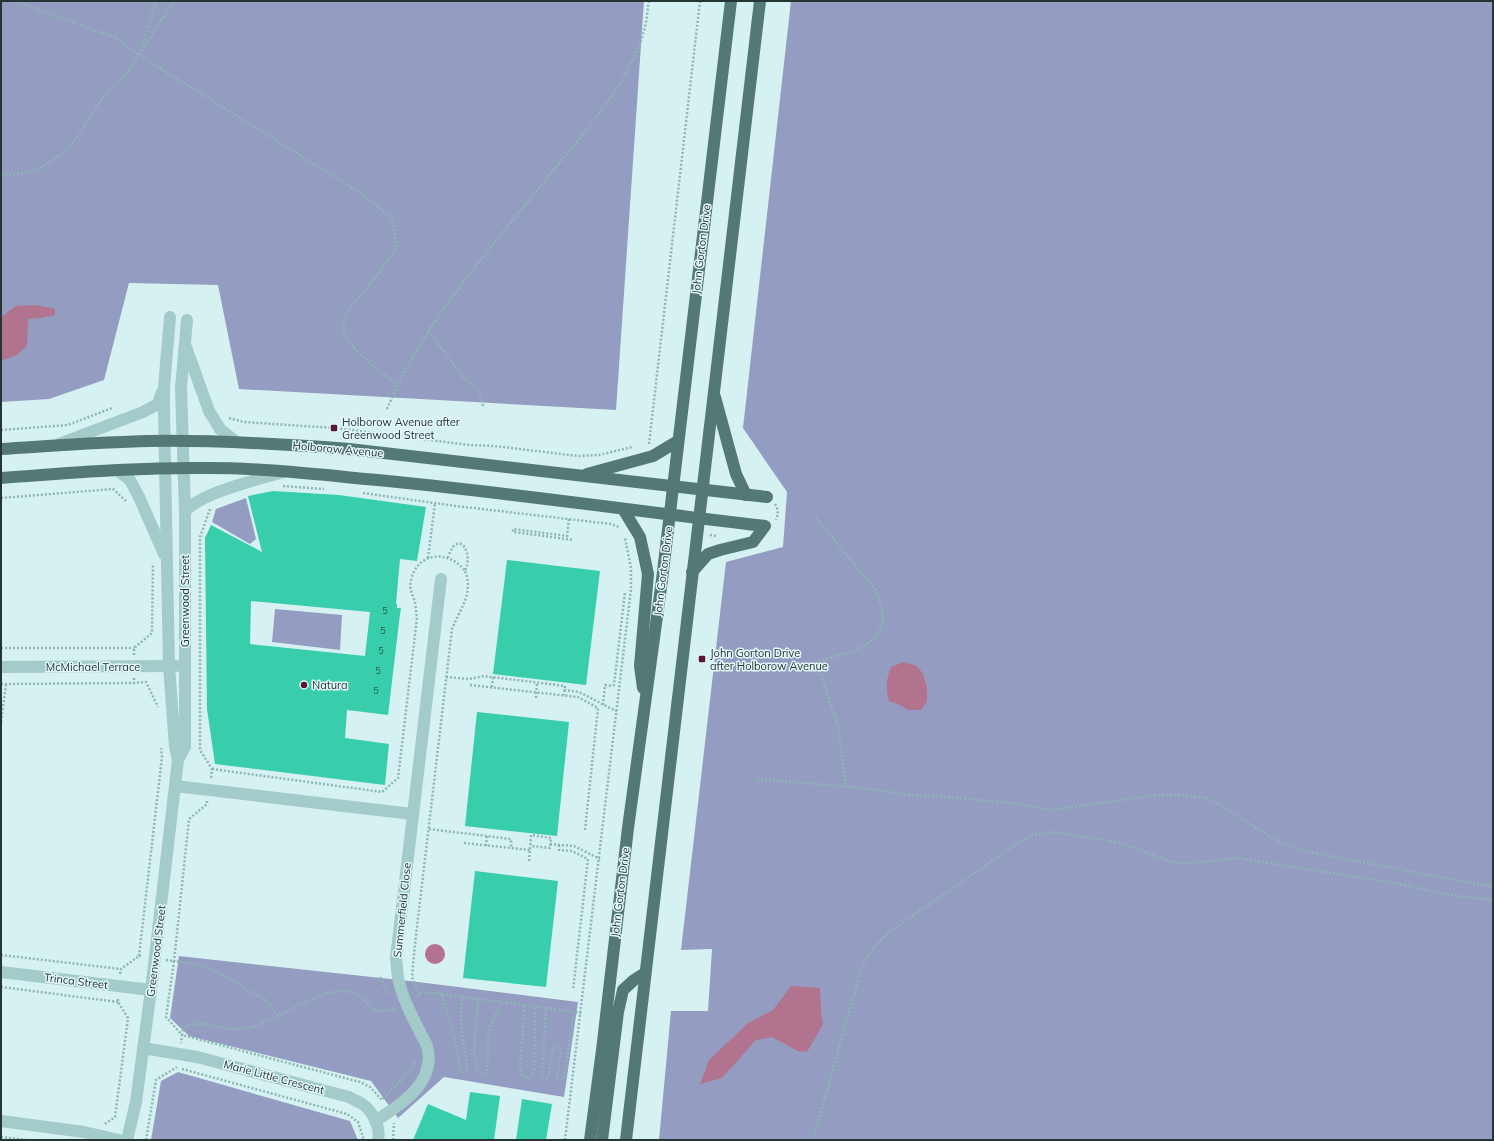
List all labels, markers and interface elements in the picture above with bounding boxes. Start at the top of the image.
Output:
street label: John Gorton Drive [689,203,713,295]
place label: Holborow Avenue after Greenwood Street [342,415,460,442]
marker: Holborow Avenue after Greenwood Street [329,423,339,433]
street label: Holborow Avenue [292,438,384,460]
street label: John Gorton Drive [651,525,675,617]
street label: Greenwood Street [178,555,192,647]
house number: 5 [382,605,388,616]
house number: 5 [380,625,386,636]
house number: 5 [378,645,384,656]
place label: John Gorton Drive after Holborow Avenue [710,646,828,673]
marker: John Gorton Drive after Holborow Avenue [697,654,707,664]
street label: McMichael Terrace [46,660,140,674]
house number: 5 [375,665,381,676]
place label: Natura [312,678,348,692]
marker: Natura [299,680,309,690]
house number: 5 [373,685,379,696]
street label: John Gorton Drive [608,846,632,938]
street label: Summerfield Close [390,862,414,958]
street label: Greenwood Street [143,904,169,998]
street label: Trinca Street [43,970,109,992]
street label: Marie Little Crescent [222,1057,326,1097]

